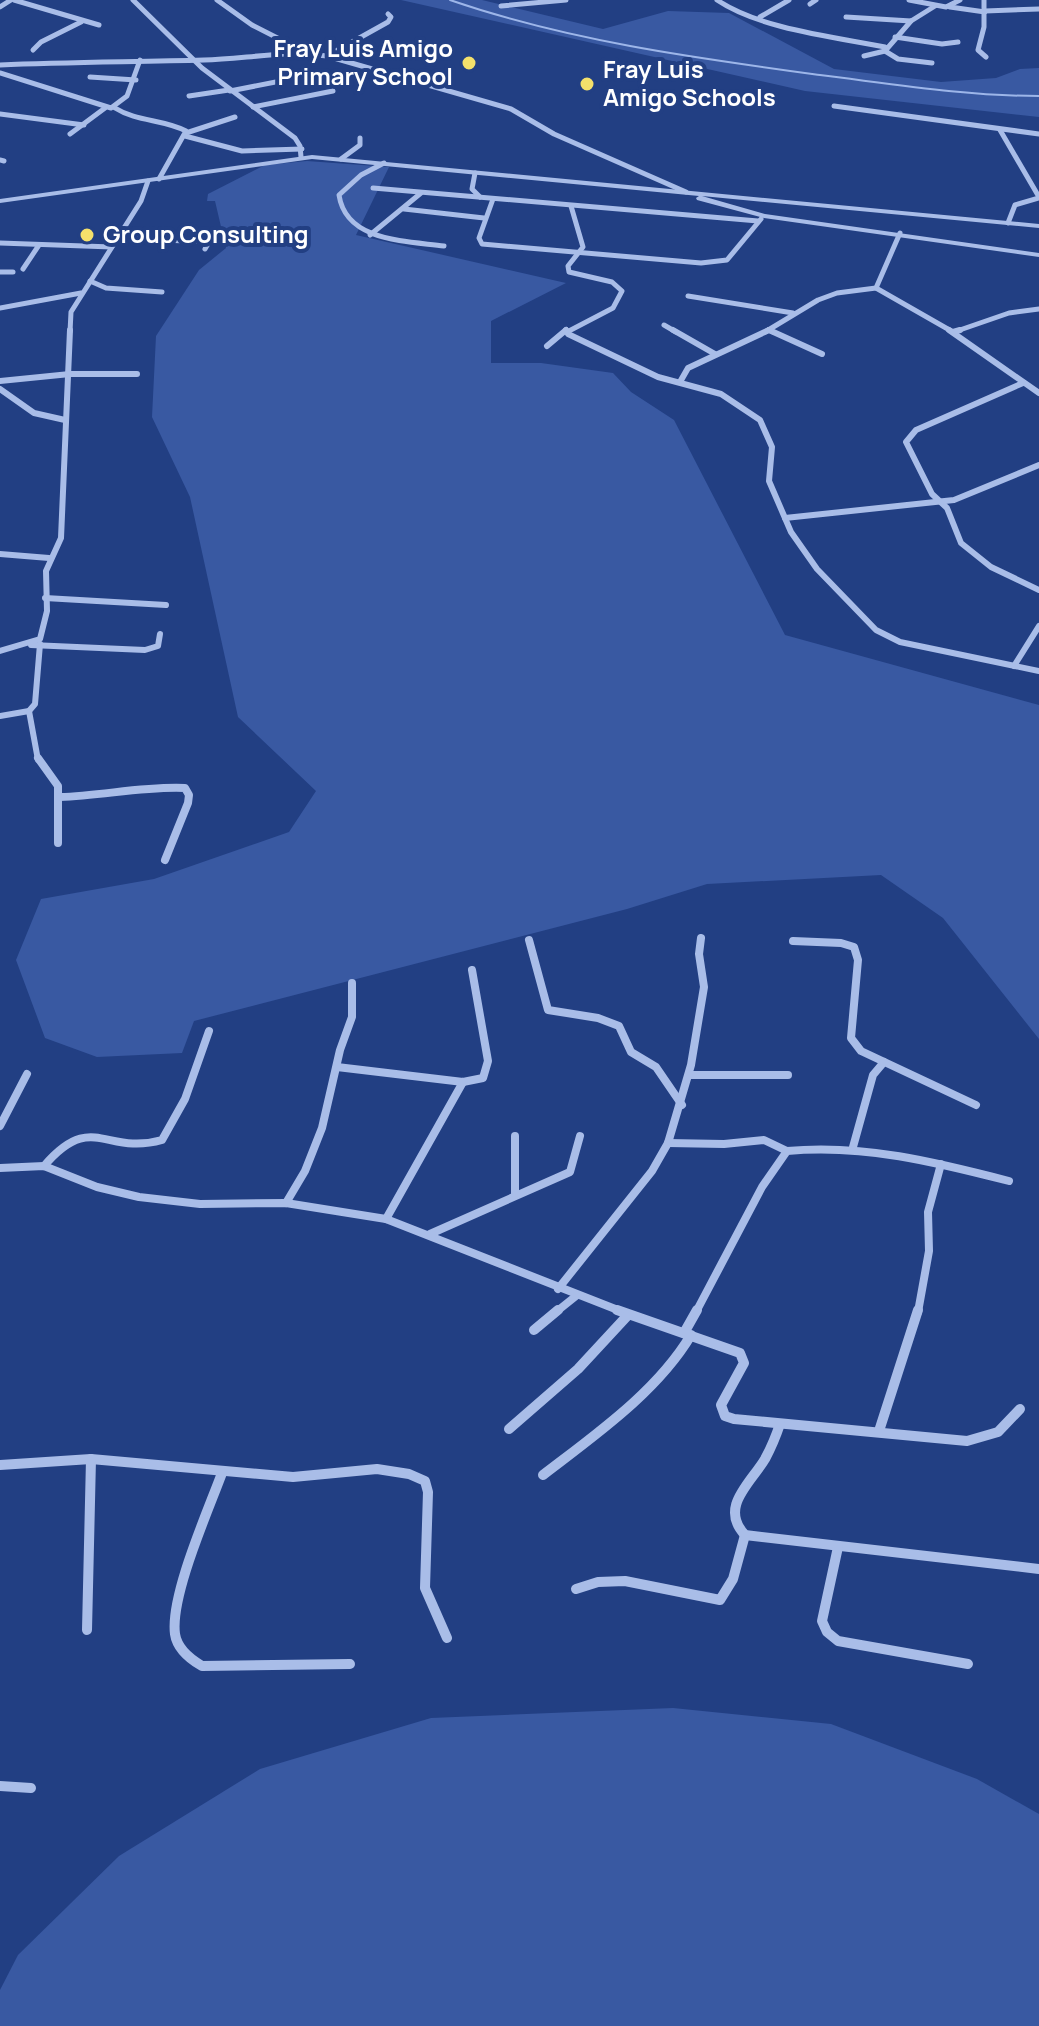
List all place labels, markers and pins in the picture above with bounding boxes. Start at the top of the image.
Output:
place label: Fray Luis Amigo Primary School [273,31,453,92]
place label: Fray Luis Amigo Schools [603,52,776,113]
marker: Fray Luis Amigo Primary School [460,54,478,72]
marker: Fray Luis Amigo Schools [578,75,596,93]
place label: Group Consulting [103,217,309,250]
marker: Group Consulting [78,226,96,244]

